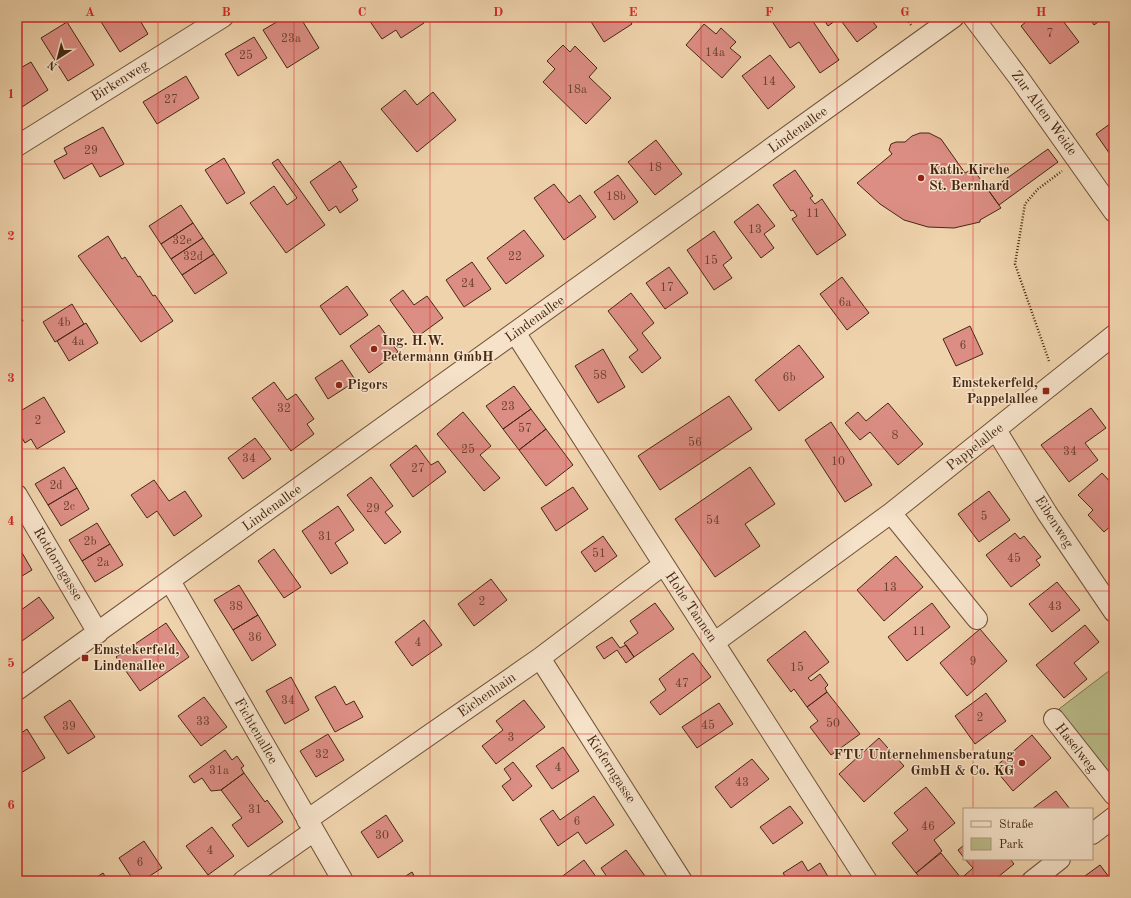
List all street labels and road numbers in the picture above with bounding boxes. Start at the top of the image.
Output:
street label: Birkenweg [89,58,151,104]
street label: Zur Alten Weide [1009,68,1079,158]
street label: Lindenallee [766,104,830,156]
street label: Lindenallee [503,293,567,345]
street label: Pappelallee [944,421,1006,473]
street label: Lindenallee [240,482,304,534]
street label: Eibenweg [1032,494,1076,551]
street label: Rotdorngasse [31,525,85,603]
street label: Hohe Tannen [662,569,720,645]
street label: Eichenhain [456,670,519,720]
street label: Fichtenallee [232,696,280,766]
street label: Haselweg [1052,721,1100,776]
street label: Kieferngasse [584,732,638,806]

